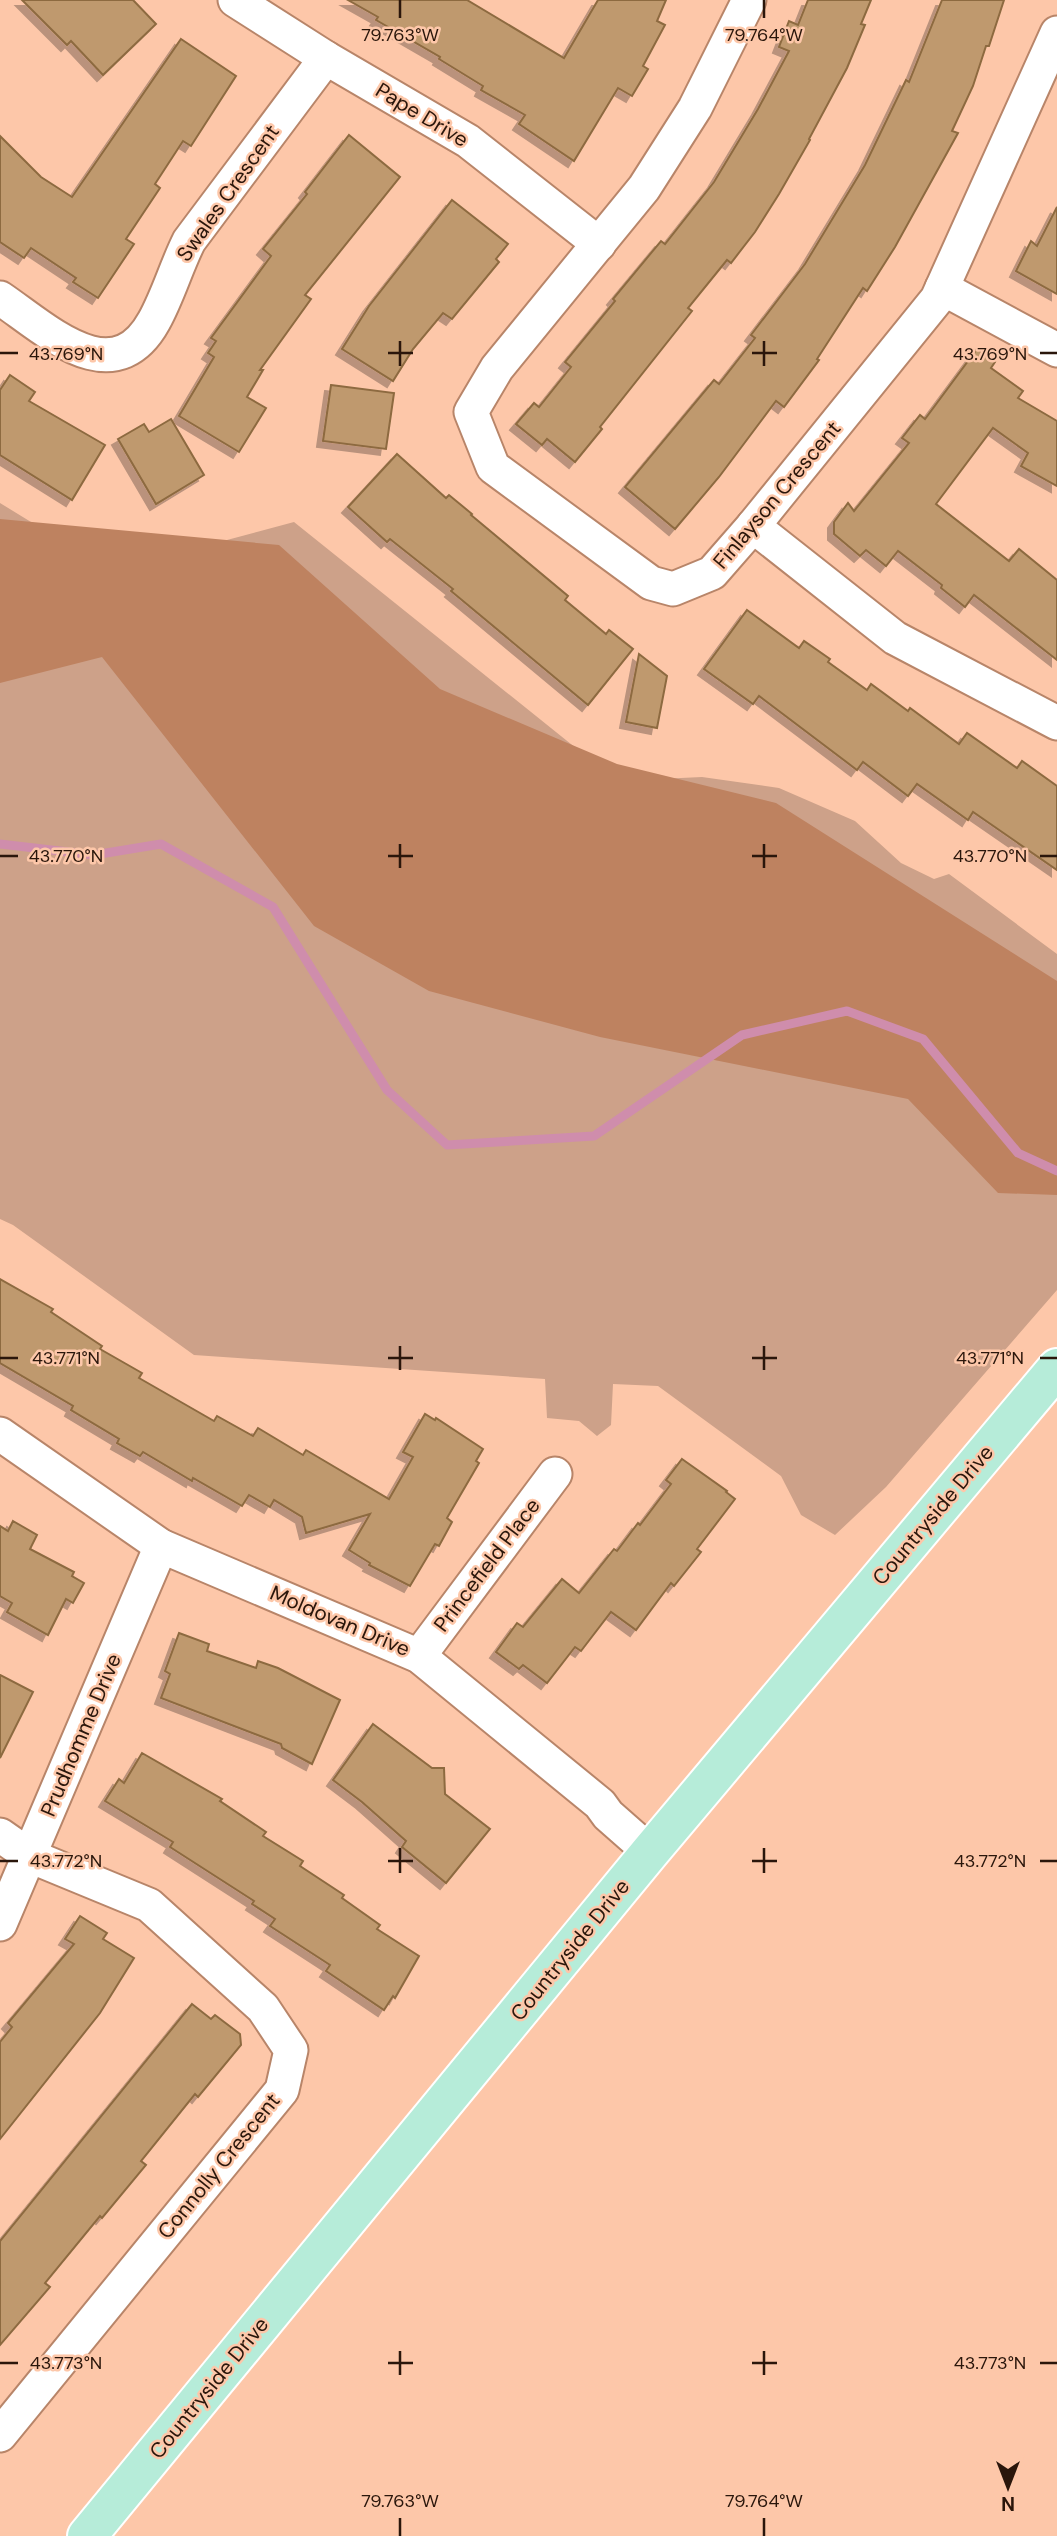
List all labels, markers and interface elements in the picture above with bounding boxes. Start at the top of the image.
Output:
text: 79.763°W [361,23,439,47]
text: 79.764°W [725,23,803,47]
street label: Pape Drive [370,76,474,154]
street label: Swales Crescent [170,119,286,267]
text: 43.769°N [29,342,103,366]
text: 43.769°N [953,342,1027,366]
street label: Finlayson Crescent [707,415,847,575]
text: 43.770°N [29,844,103,868]
text: 43.770°N [953,844,1027,868]
text: 43.771°N [32,1346,100,1370]
text: 43.771°N [956,1346,1024,1370]
street label: Countryside Drive [866,1439,1000,1591]
street label: Princefield Place [428,1492,546,1637]
street label: Moldovan Drive [266,1579,414,1663]
street label: Prudhomme Drive [34,1649,128,1821]
text: 43.772°N [30,1849,102,1873]
text: 43.772°N [954,1849,1026,1873]
street label: Countryside Drive [504,1873,636,2027]
street label: Connolly Crescent [152,2087,286,2245]
street label: Countryside Drive [143,2311,275,2465]
text: 43.773°N [30,2351,102,2375]
text: 43.773°N [954,2351,1026,2375]
north arrow [973,2452,1043,2522]
text: 79.763°W [361,2489,439,2513]
text: 79.764°W [725,2489,803,2513]
text: N [1001,2491,1015,2516]

